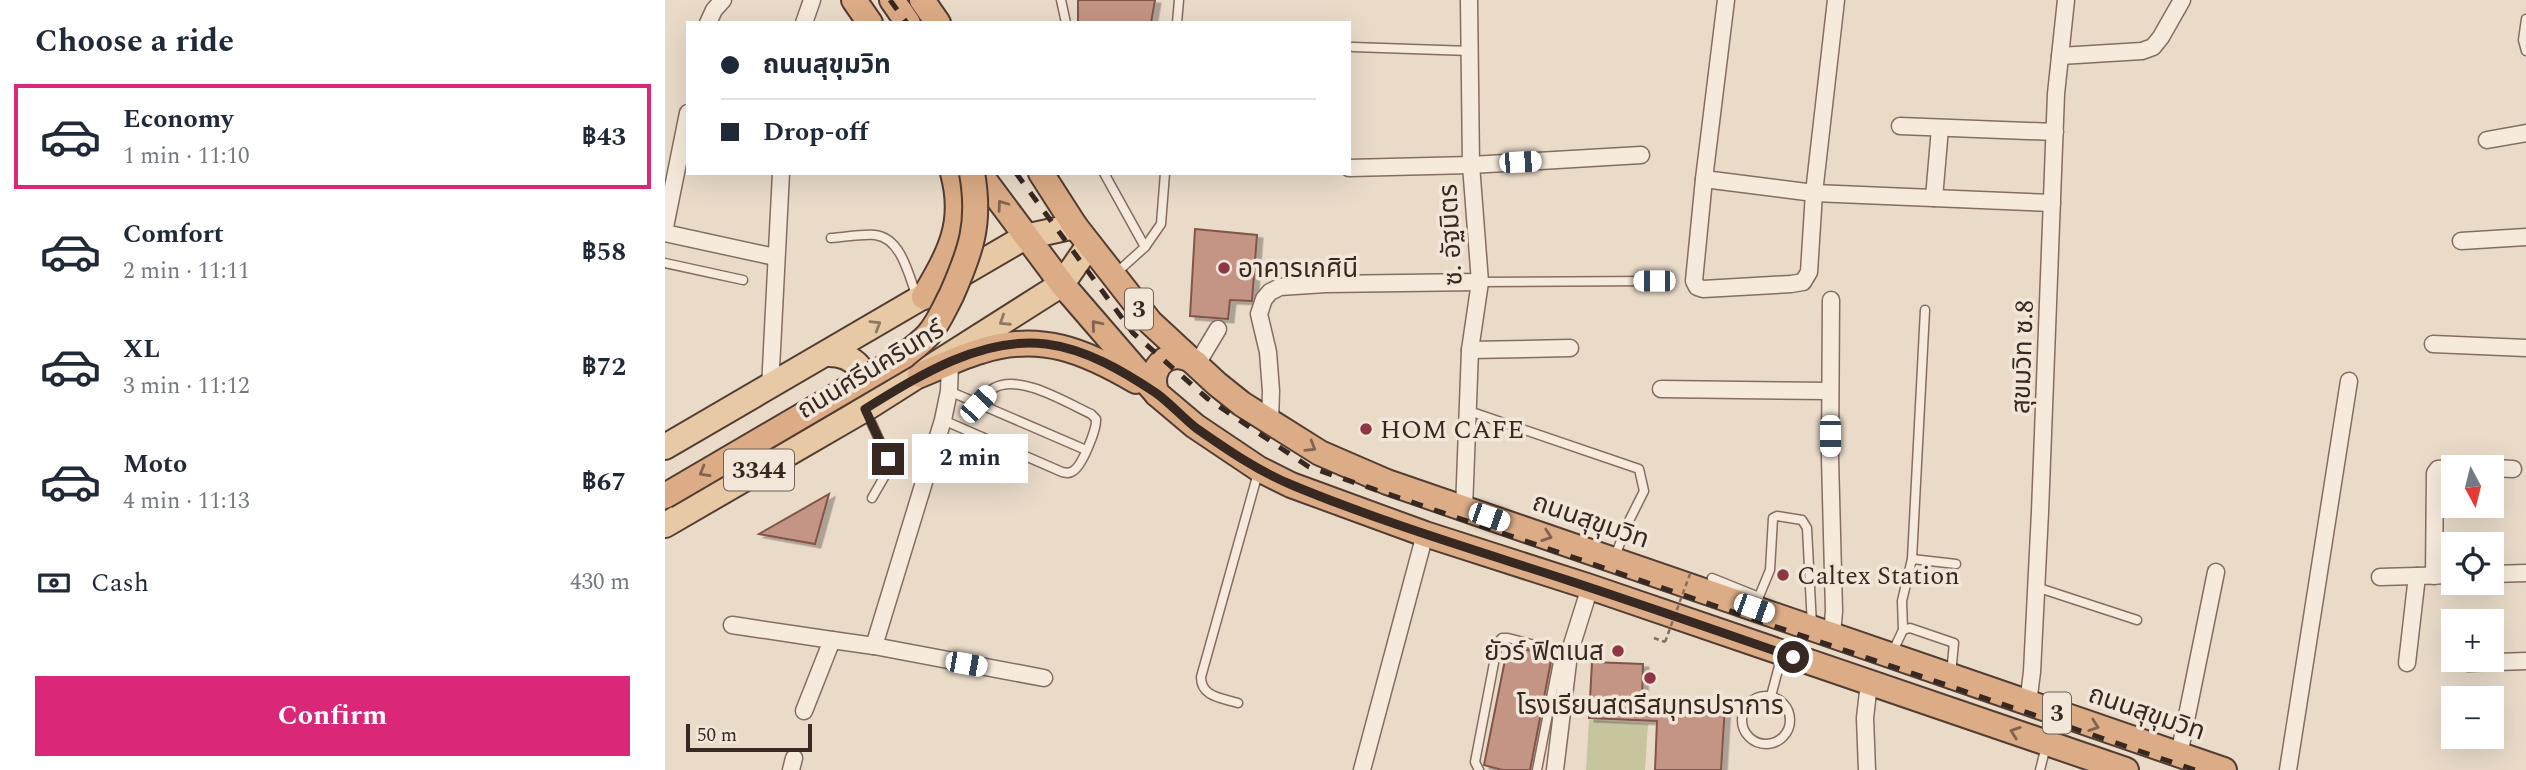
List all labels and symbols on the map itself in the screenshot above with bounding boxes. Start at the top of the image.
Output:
car [1499,150,1542,174]
street label: ซ. อัฐมิตร [1428,183,1474,287]
one-way arrow [998,200,1010,213]
place label: อาคารเกศินี [1238,249,1358,289]
marker: อาคารเกศินี [1216,260,1232,276]
car [1634,271,1676,292]
road number: 3 [1125,288,1153,330]
street label: สุขมวิท ซ.8 [2001,299,2045,415]
street label: ถนนศรีนครินทร์ [789,309,953,430]
one-way arrow [999,313,1012,326]
one-way arrow [869,320,882,333]
one-way arrow [1092,320,1104,333]
car [956,381,1001,427]
place label: HOM CAFE [1380,410,1524,450]
car [1820,415,1841,457]
marker: HOM CAFE [1358,421,1374,437]
callout: 2 min [913,434,1028,484]
one-way arrow [1304,439,1317,452]
route end [872,443,904,475]
road number: 3344 [724,449,794,490]
north arrow [2441,455,2504,518]
one-way arrow [699,464,712,477]
street label: ถนนสุขุมวิท [1527,482,1654,560]
car [1466,500,1513,534]
one-way arrow [1540,528,1552,543]
place label: Caltex Station [1797,556,1960,596]
marker: Caltex Station [1775,567,1791,583]
car [1731,591,1778,625]
place label: ยัวร์ ฟิตเนส [1484,632,1604,672]
route start [1777,641,1809,673]
marker: ยัวร์ ฟิตเนส [1610,643,1626,659]
car [944,650,989,678]
marker: โรงเรียนสตรีสมุทรปราการ [1642,670,1658,686]
street label: ถนนสุขุมวิท [2083,674,2210,752]
place label: โรงเรียนสตรีสมุทรปราการ [1516,686,1784,726]
road number: 3 [2043,692,2071,734]
one-way arrow [2087,718,2099,732]
scale bar [686,721,812,753]
one-way arrow [2009,726,2022,740]

